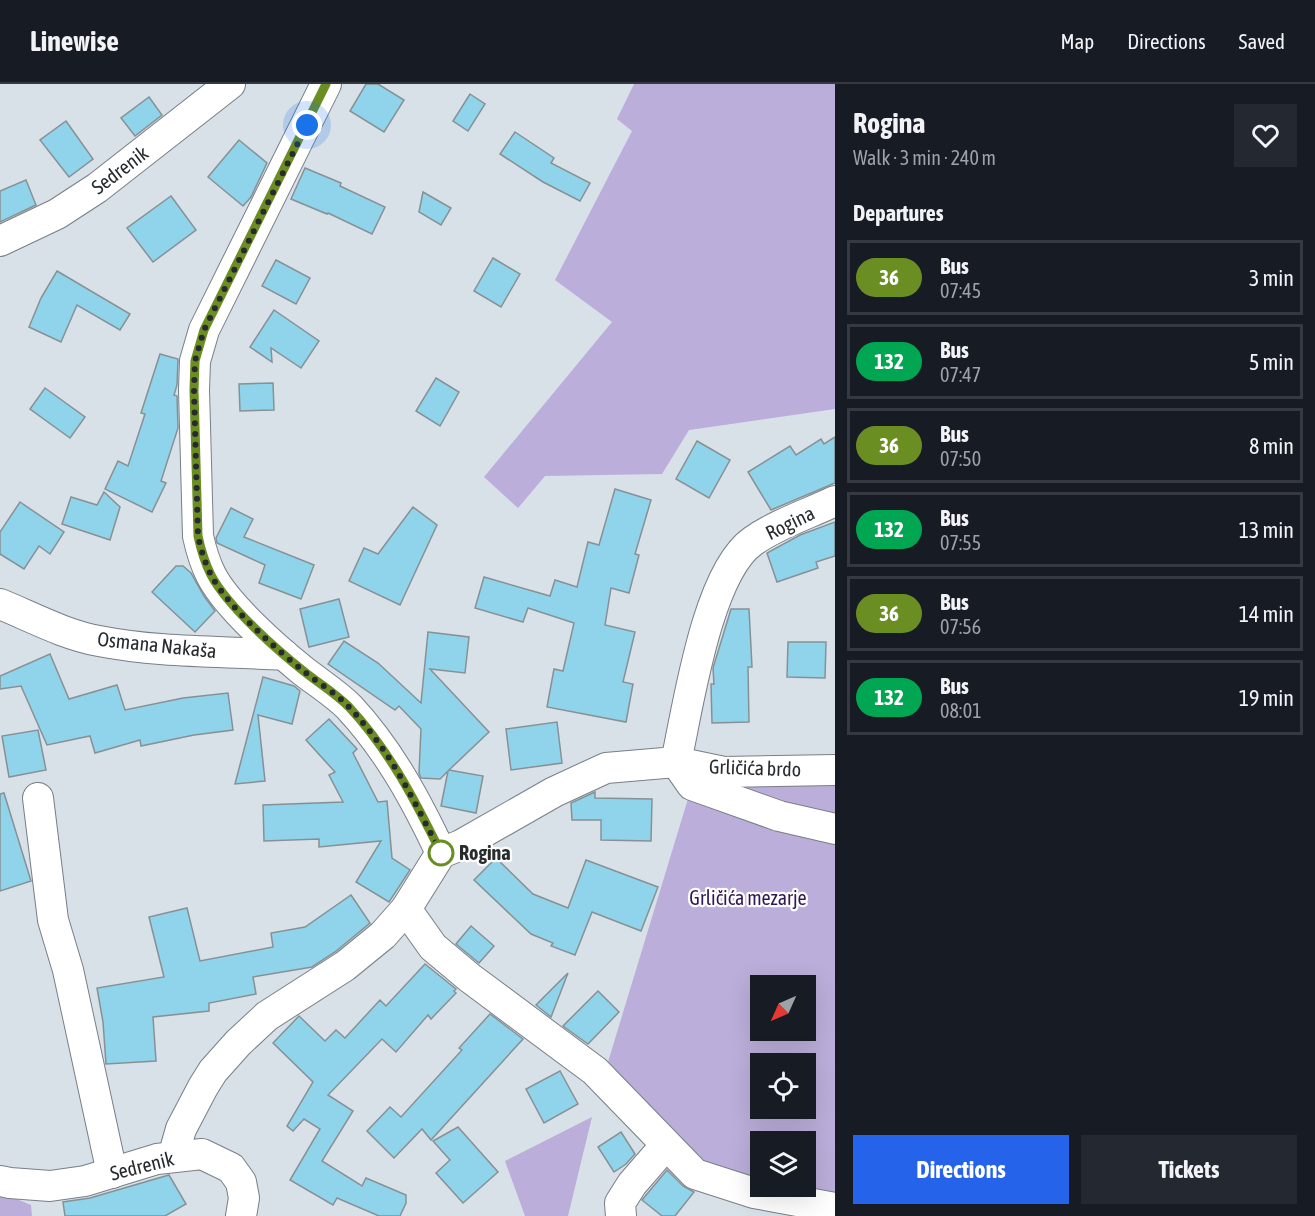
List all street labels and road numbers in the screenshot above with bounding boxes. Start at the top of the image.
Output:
street label: Sedrenik [87,141,153,198]
street label: Rogina [762,501,818,544]
street label: Osmana Nakaša [96,627,218,662]
street label: Grličića brdo [709,754,801,781]
street label: Sedrenik [108,1146,176,1185]

